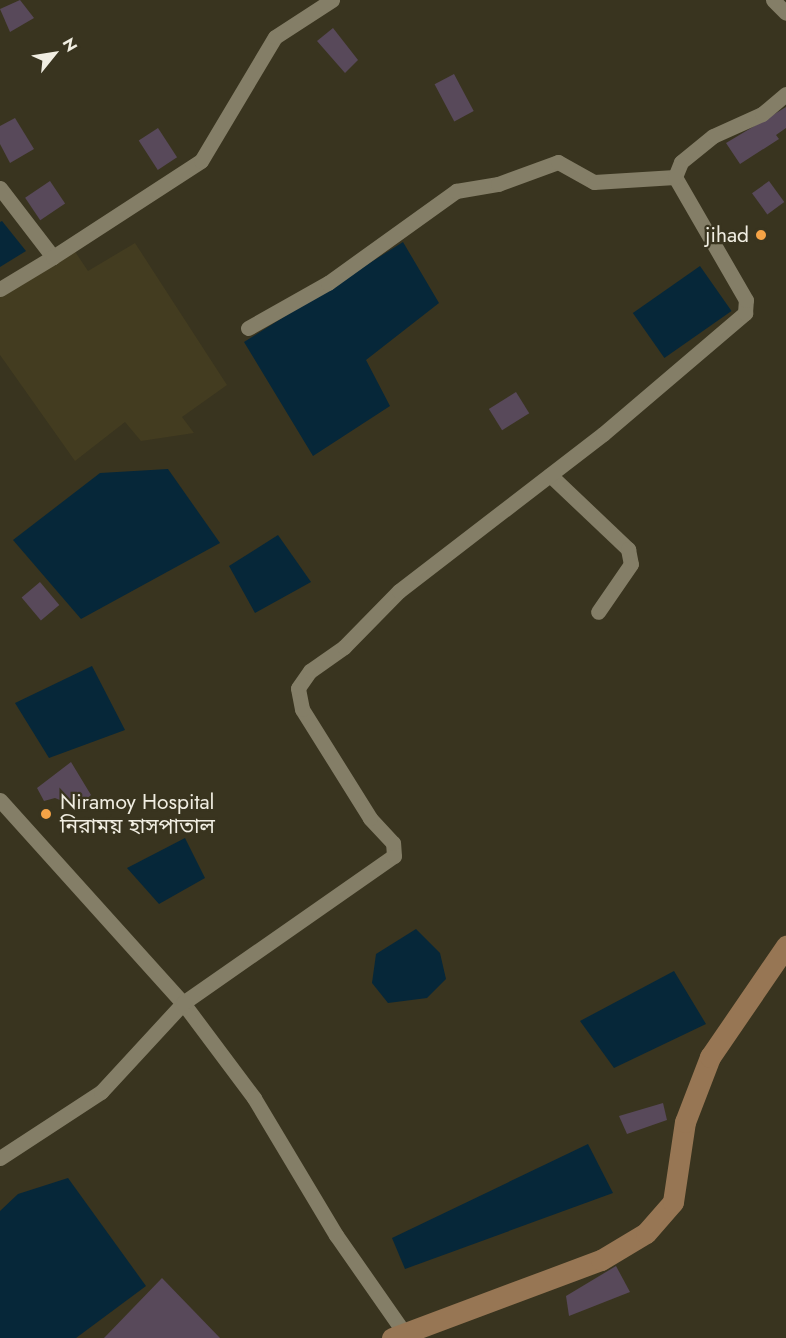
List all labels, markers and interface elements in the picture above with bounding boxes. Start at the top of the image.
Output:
north arrow [24,24,84,84]
text: N [57,33,83,56]
place label: jihad [705,222,749,248]
marker: jihad [754,228,768,242]
place label: Niramoy Hospital নিরাময় হাসপাতাল [60,789,215,839]
marker: Niramoy Hospital নিরাময় হাসপাতাল [37,805,55,823]

